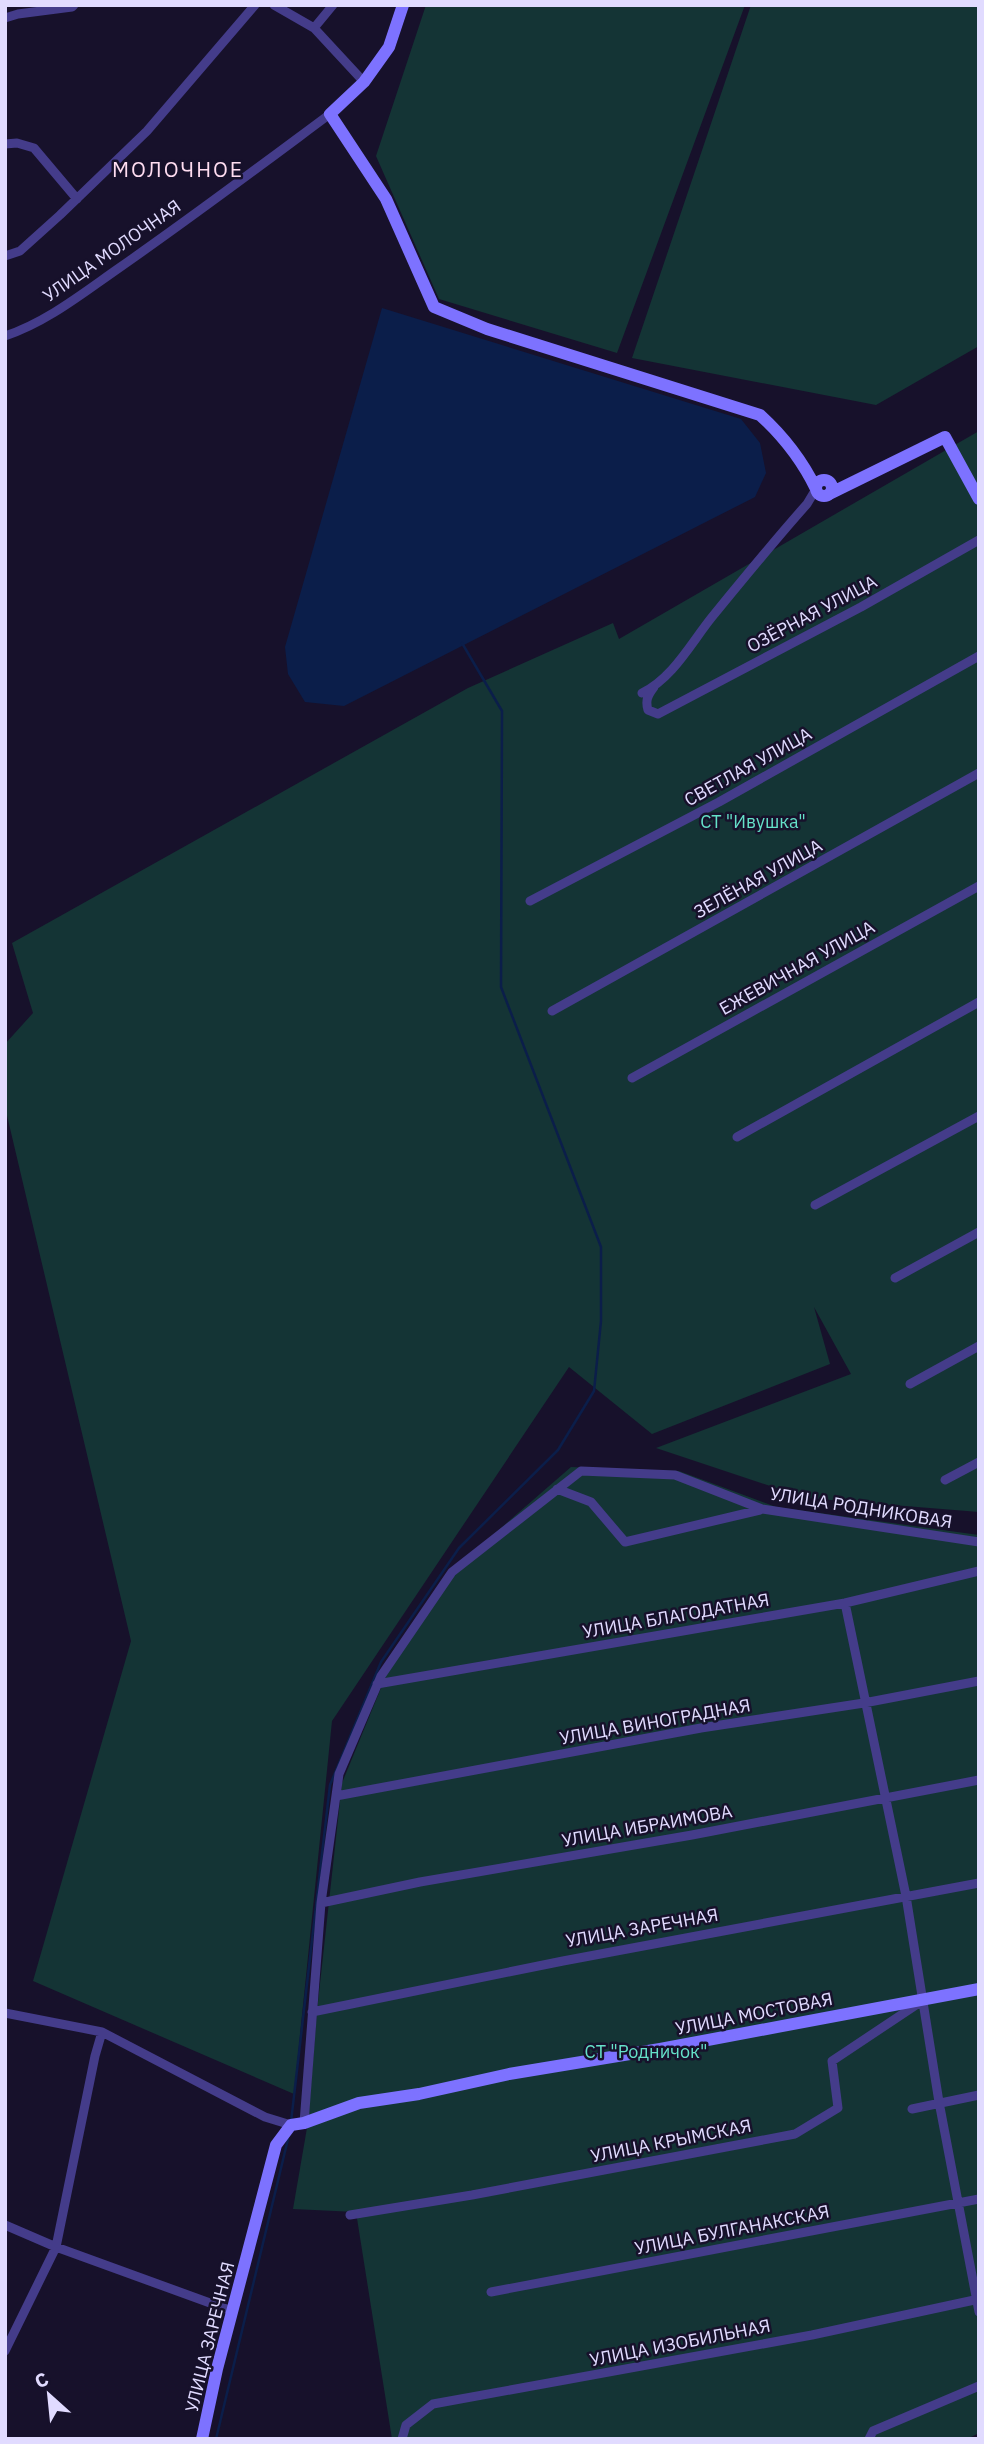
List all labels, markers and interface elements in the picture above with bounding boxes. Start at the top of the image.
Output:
district label: МОЛОЧНОЕ [112,155,244,183]
street label: УЛИЦА МОЛОЧНАЯ [38,194,185,307]
street label: ОЗЁРНАЯ УЛИЦА [743,569,881,658]
street label: СВЕТЛАЯ УЛИЦА [680,722,816,811]
park label: СТ "Ивушка" [700,810,806,833]
street label: ЗЕЛЁНАЯ УЛИЦА [689,833,827,923]
street label: ЕЖЕВИЧНАЯ УЛИЦА [715,915,879,1020]
street label: УЛИЦА РОДНИКОВАЯ [768,1482,954,1533]
street label: УЛИЦА БЛАГОДАТНАЯ [581,1588,771,1643]
street label: УЛИЦА ВИНОГРАДНАЯ [558,1693,752,1750]
street label: УЛИЦА ИБРАИМОВА [560,1799,734,1852]
street label: УЛИЦА ЗАРЕЧНАЯ [564,1903,720,1952]
street label: УЛИЦА МОСТОВАЯ [673,1987,834,2040]
park label: СТ "Родничок" [585,2040,707,2063]
street label: УЛИЦА КРЫМСКАЯ [589,2114,753,2167]
street label: УЛИЦА БУЛГАНАКСКАЯ [633,2199,831,2260]
street label: УЛИЦА ЗАРЕЧНАЯ [180,2259,239,2415]
street label: УЛИЦА ИЗОБИЛЬНАЯ [588,2314,772,2371]
north arrow [14,2360,84,2430]
text: С [30,2366,52,2393]

